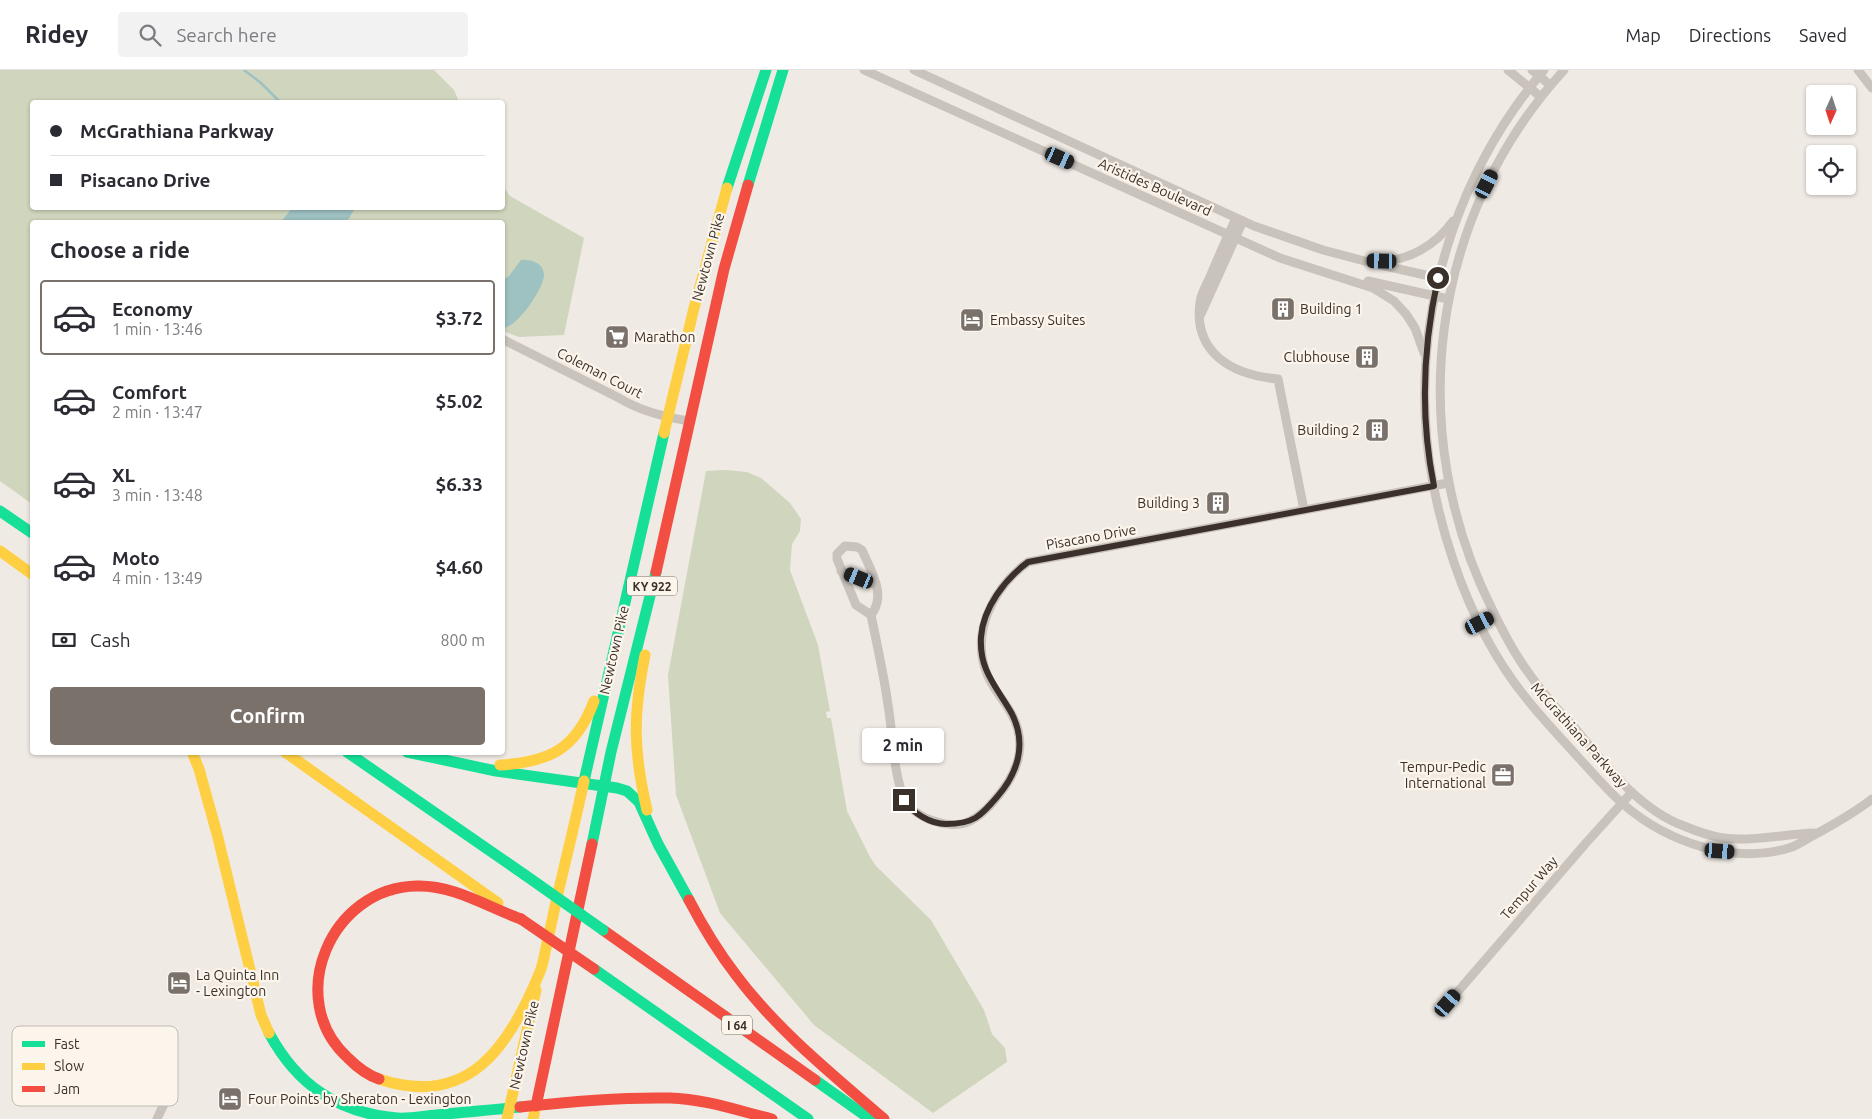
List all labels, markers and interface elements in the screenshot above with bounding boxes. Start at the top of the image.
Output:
search box [118,12,468,57]
text: Ridey [25,21,88,48]
icon: search [136,21,164,49]
text: Search here [176,24,277,46]
text: Map [1625,25,1661,45]
text: Directions [1689,25,1771,45]
text: Saved [1799,25,1847,45]
north arrow [1806,85,1856,135]
map controls [1806,85,1856,195]
text: McGrathiana Parkway [80,120,274,142]
car [1043,145,1076,171]
button: locate [1806,145,1856,195]
street label: Aristides Boulevard [1096,155,1214,219]
car [1473,167,1500,201]
text: Pisacano Drive [80,169,211,191]
street label: Newtown Pike [689,211,727,303]
text: Choose a ride [50,237,190,262]
car [1366,253,1397,269]
route start [1427,267,1449,289]
icon: car [52,295,97,340]
building icon: Building 1 [1270,296,1296,322]
text: Economy [112,298,193,320]
place label: Building 1 [1300,301,1363,317]
text: $3.72 [435,307,483,329]
hotel icon: Embassy Suites [959,307,985,333]
place label: Embassy Suites [990,312,1085,328]
text: 1 min · 13:46 [112,320,203,338]
supermarket icon: Marathon [604,324,630,350]
place label: Marathon [634,329,696,345]
street label: Coleman Court [554,344,646,402]
building icon: Clubhouse [1354,344,1380,370]
place label: Clubhouse [1284,349,1350,365]
icon: car [52,378,97,423]
text: Comfort [112,381,187,403]
text: $5.02 [435,390,483,412]
text: 2 min · 13:47 [112,403,203,421]
building icon: Building 2 [1364,417,1390,443]
place label: Building 2 [1297,422,1360,438]
icon: car [52,461,97,506]
text: XL [112,464,135,486]
text: $6.33 [435,473,483,495]
text: 3 min · 13:48 [112,486,203,504]
building icon: Building 3 [1205,490,1231,516]
place label: Building 3 [1137,495,1200,511]
street label: Pisacano Drive [1045,521,1137,553]
icon: car [52,544,97,589]
text: Moto [112,547,160,569]
text: $4.60 [435,556,483,578]
car [842,565,875,591]
text: 4 min · 13:49 [112,569,203,587]
road number: KY 922 [627,576,677,596]
street label: Newtown Pike [596,604,632,696]
car [1463,610,1496,636]
icon: cash [50,626,78,654]
text: Cash [90,629,131,651]
text: 800 m [440,631,485,649]
street label: McGrathiana Parkway [1528,679,1630,791]
button: Confirm [50,687,485,745]
callout: 2 min [863,728,945,762]
text: 2 min [883,736,923,754]
place label: Tempur-Pedic International [1400,759,1486,791]
office icon: Tempur-Pedic International [1490,762,1516,788]
route end [893,789,915,811]
car [1704,842,1735,860]
street label: Tempur Way [1497,853,1561,923]
place label: La Quinta Inn - Lexington [196,967,279,999]
hotel icon: La Quinta Inn - Lexington [166,970,192,996]
car [1432,987,1463,1019]
street label: Newtown Pike [506,999,542,1091]
road number: I 64 [722,1016,752,1034]
legend [12,1026,178,1106]
text: Fast [54,1036,80,1052]
text: Slow [54,1058,84,1074]
text: Jam [54,1081,80,1097]
hotel icon: Four Points by Sheraton - Lexington [217,1086,243,1112]
place label: Four Points by Sheraton - Lexington [248,1091,471,1107]

